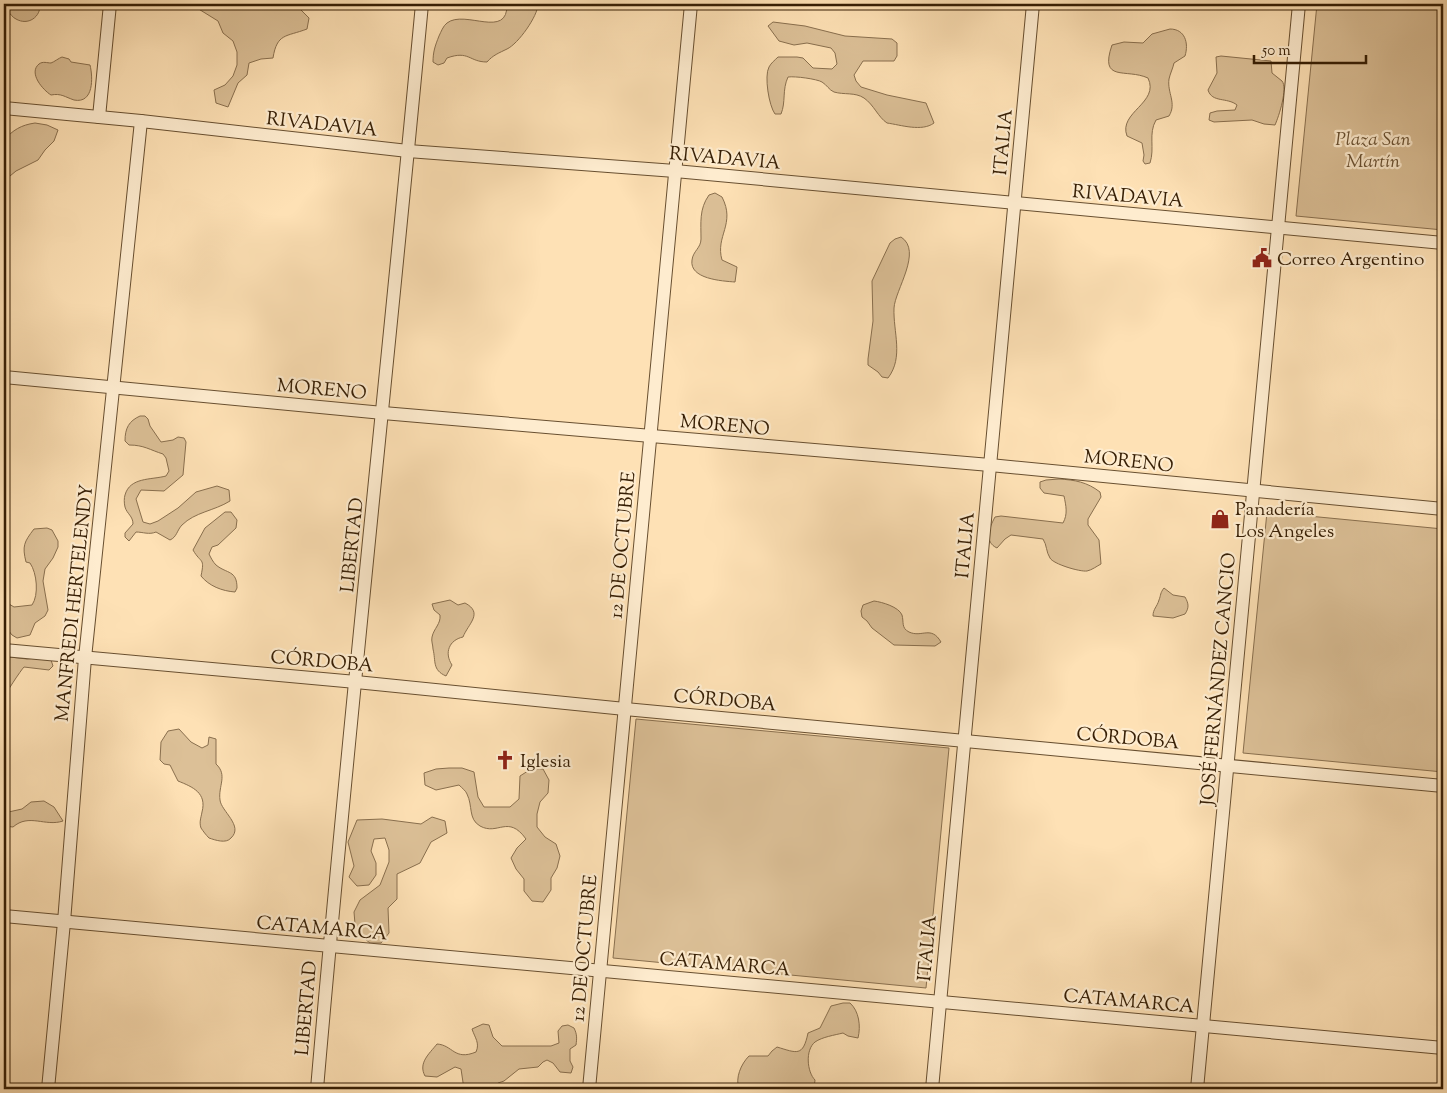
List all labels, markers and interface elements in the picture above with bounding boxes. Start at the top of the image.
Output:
scale bar [1254,32,1367,64]
text: 50 m [1261,41,1291,62]
street label: RIVADAVIA [265,106,379,145]
street label: ITALIA [988,107,1021,177]
park label: Plaza San Martín [1335,127,1411,176]
street label: RIVADAVIA [668,141,782,178]
street label: RIVADAVIA [1071,179,1185,216]
public building icon: Correo Argentino [1251,247,1273,269]
place label: Correo Argentino [1277,247,1424,274]
street label: MORENO [276,373,368,408]
street label: MORENO [679,409,771,444]
street label: MORENO [1083,444,1175,481]
street label: 12 DE OCTUBRE [604,470,643,620]
street label: MANFREDI HERTELENDY [50,483,101,723]
street label: LIBERTAD [335,496,372,594]
place label: Panadería Los Angeles [1235,497,1334,546]
shop icon: Panadería Los Angeles [1209,508,1231,530]
street label: ITALIA [950,510,983,580]
street label: JOSÉ FERNÁNDEZ CANCIO [1195,552,1244,808]
street label: CÓRDOBA [269,645,375,680]
street label: CÓRDOBA [672,684,778,719]
street label: CÓRDOBA [1075,722,1181,757]
church icon: Iglesia [494,749,516,771]
place label: Iglesia [520,749,571,776]
street label: 12 DE OCTUBRE [566,873,605,1023]
street label: CATAMARCA [255,910,389,949]
street label: ITALIA [912,913,945,983]
street label: CATAMARCA [658,946,792,985]
street label: LIBERTAD [290,960,325,1057]
street label: CATAMARCA [1062,983,1196,1022]

